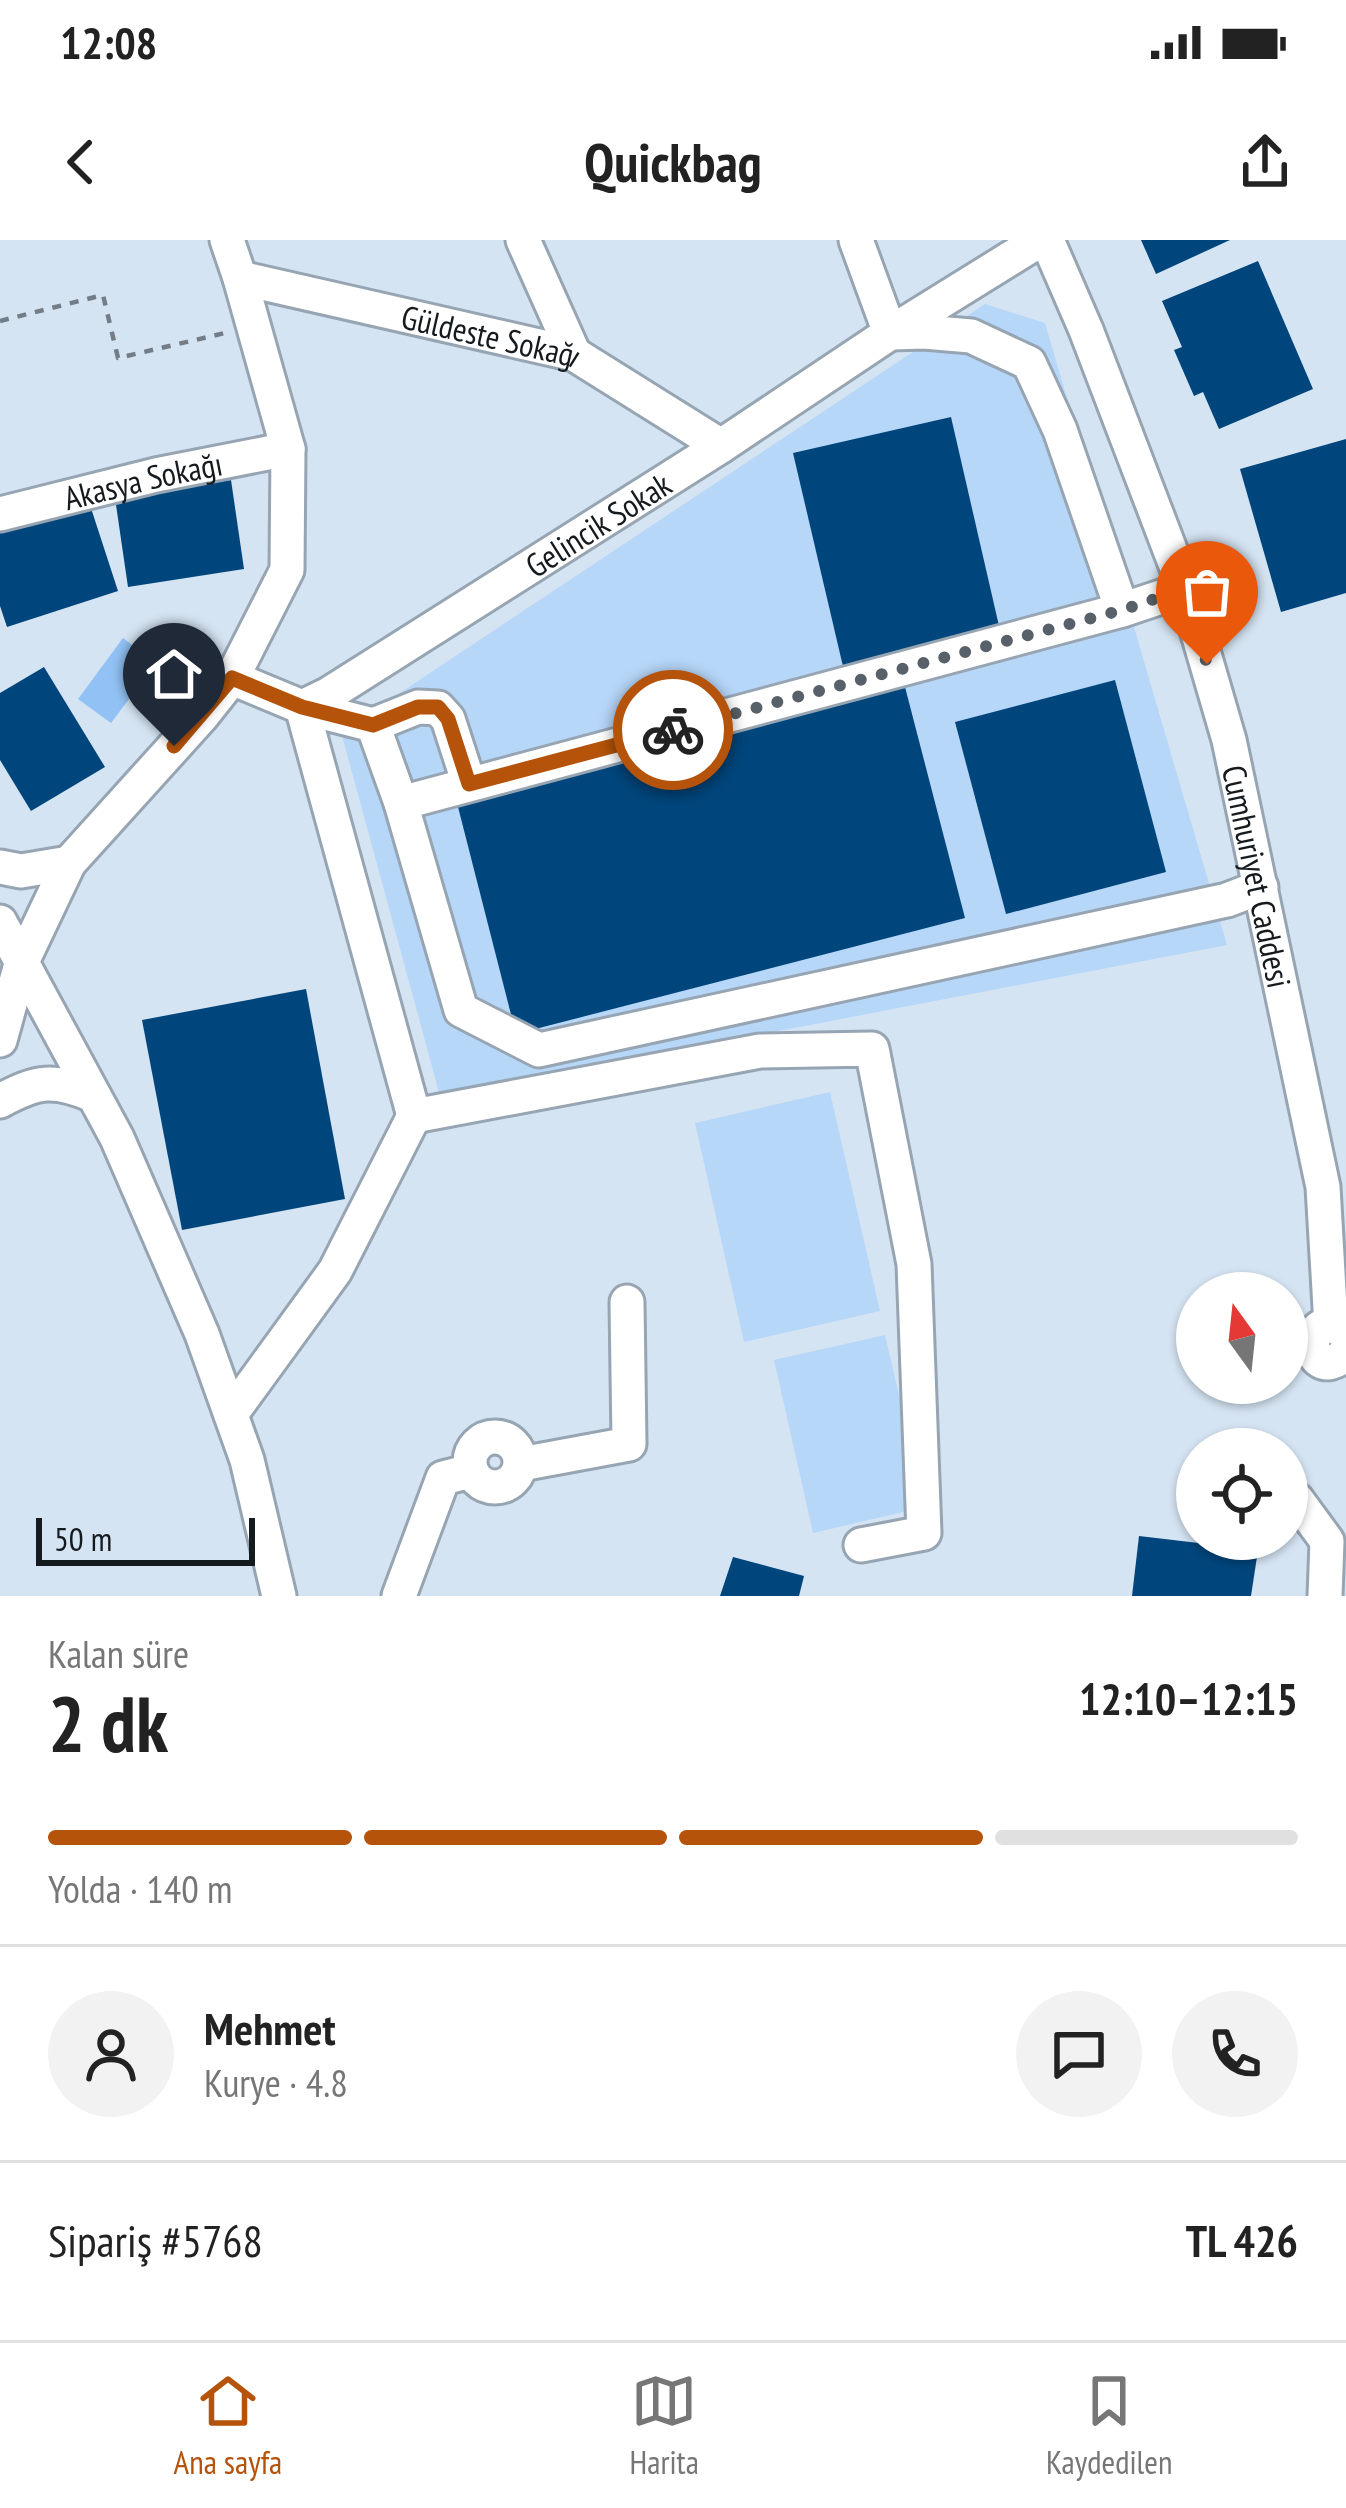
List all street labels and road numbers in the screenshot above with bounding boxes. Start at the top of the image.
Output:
street label: Güldeste Sokağı [398,294,591,376]
street label: Akasya Sokağı [59,441,226,519]
street label: Gelincik Sokak [517,462,679,586]
street label: Cumhuriyet Caddesi [1213,761,1302,991]

